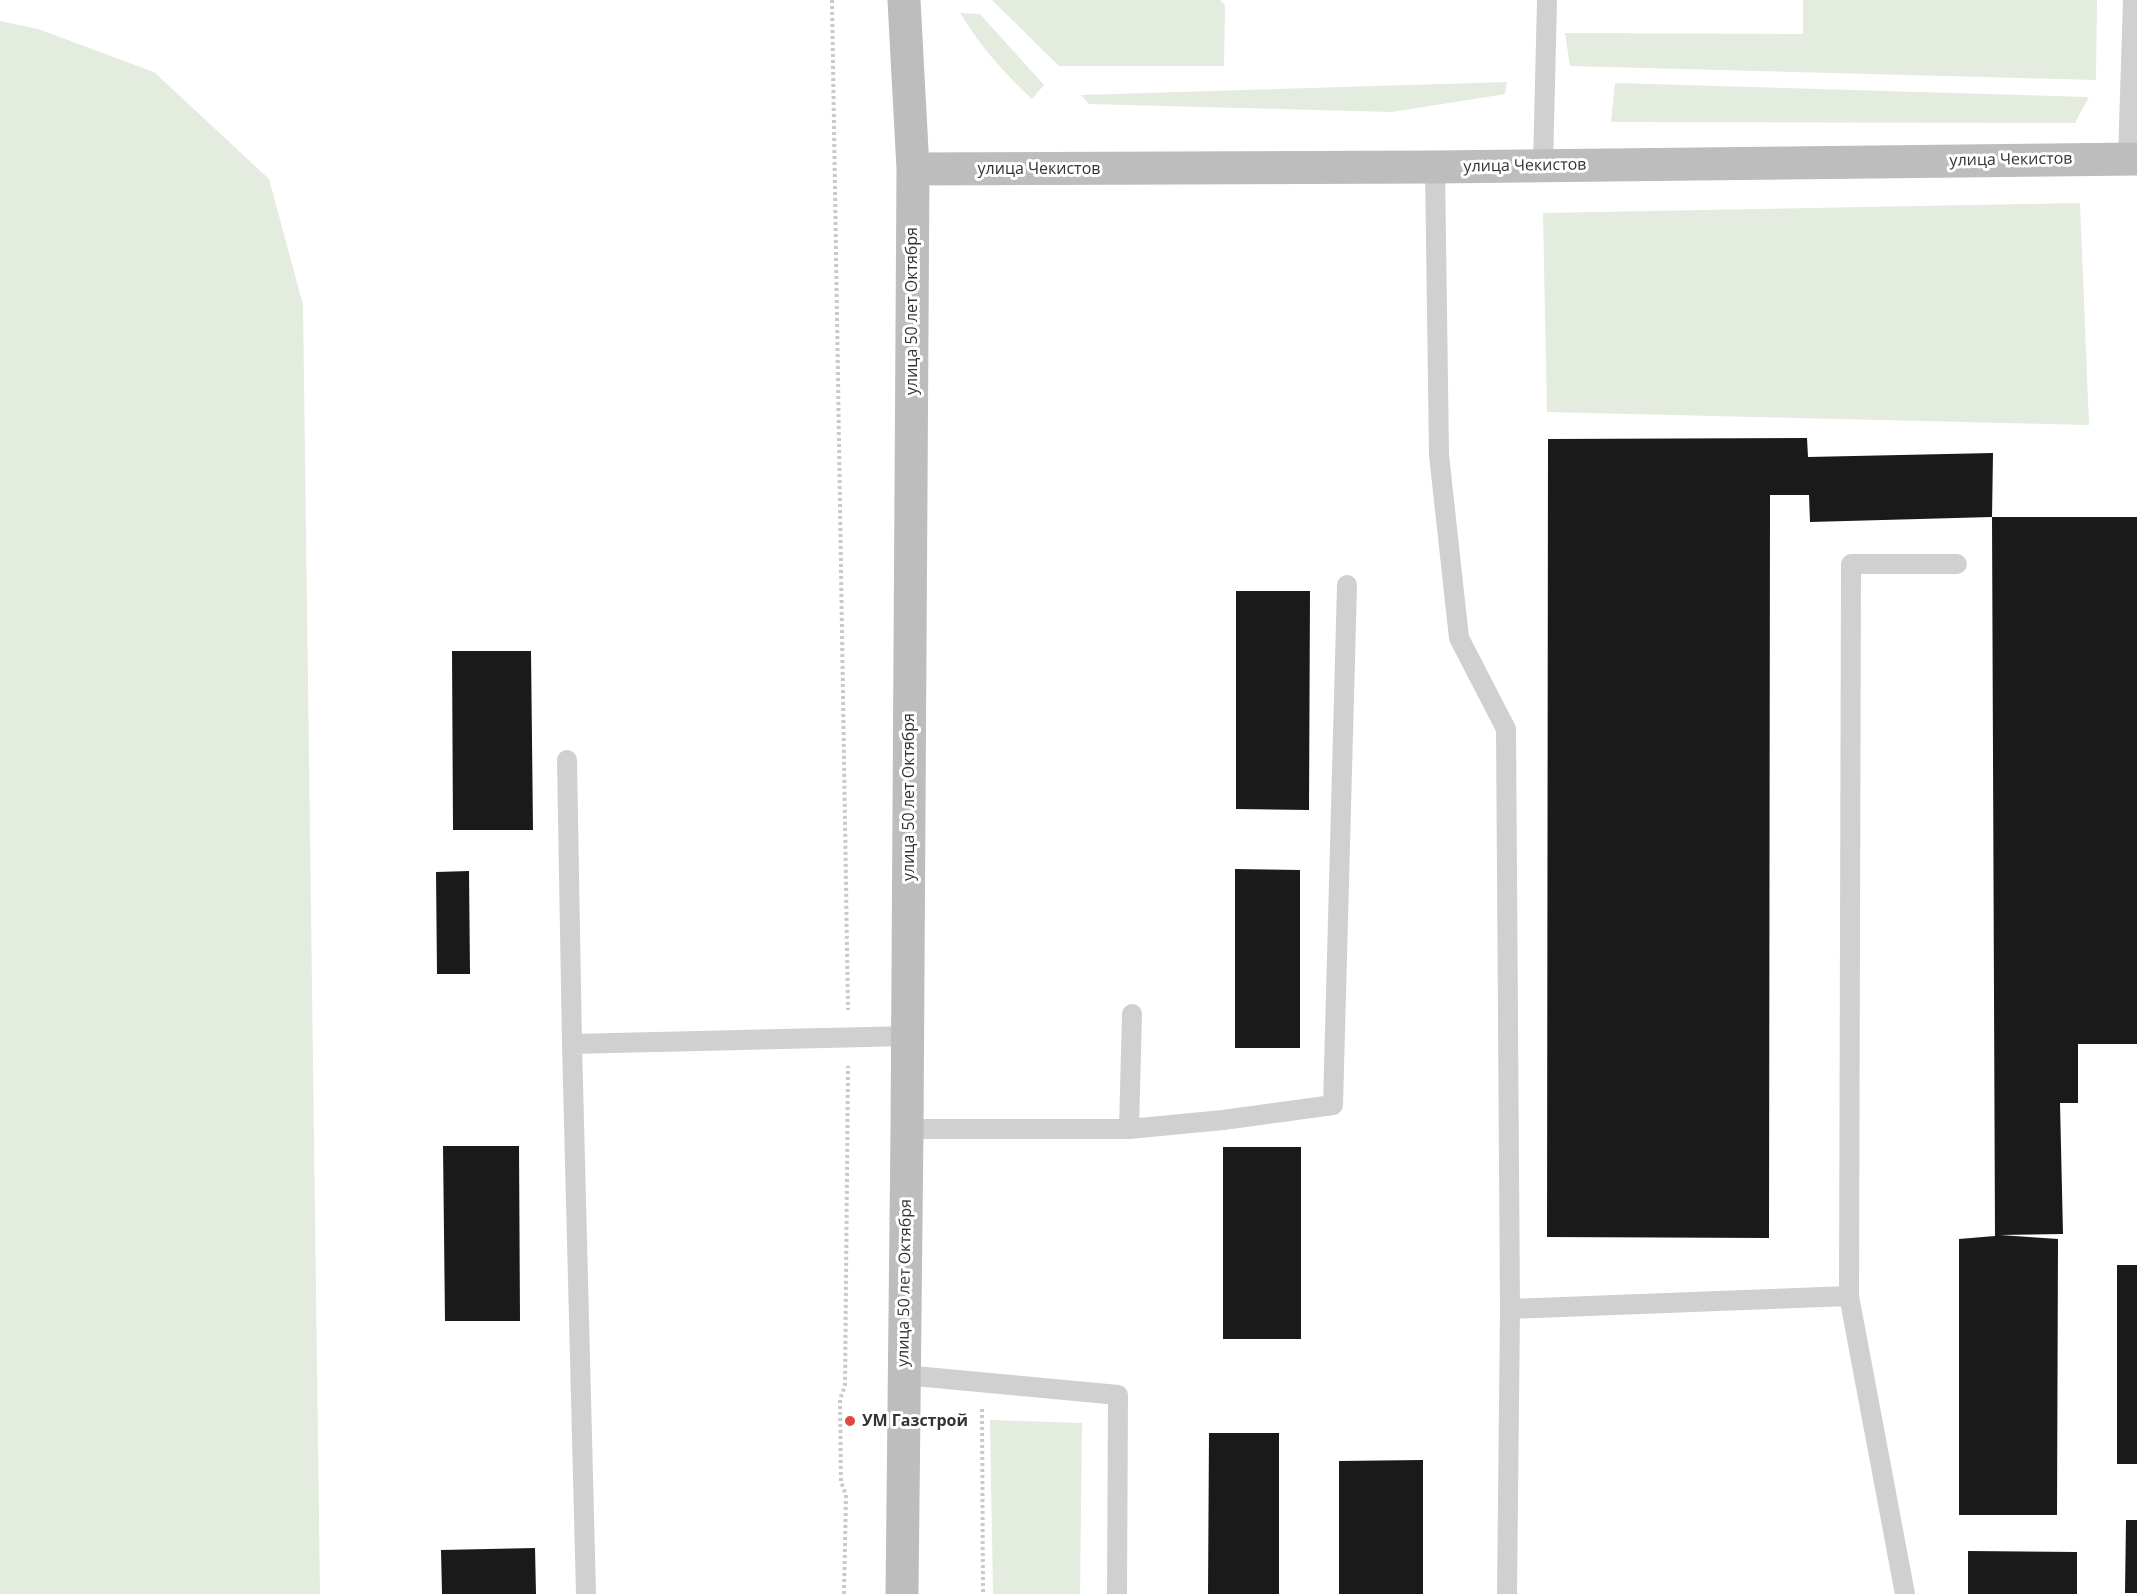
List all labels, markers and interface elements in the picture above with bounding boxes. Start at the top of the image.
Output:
street label: улица Чекистов [1949,149,2073,171]
street label: улица Чекистов [1463,155,1587,177]
street label: улица Чекистов [978,159,1100,179]
street label: улица 50 лет Октября [902,227,922,395]
street label: улица 50 лет Октября [899,713,919,881]
street label: улица 50 лет Октября [894,1199,916,1367]
place label: УМ Газстрой [862,1411,968,1431]
marker: УМ Газстрой [843,1414,857,1428]

